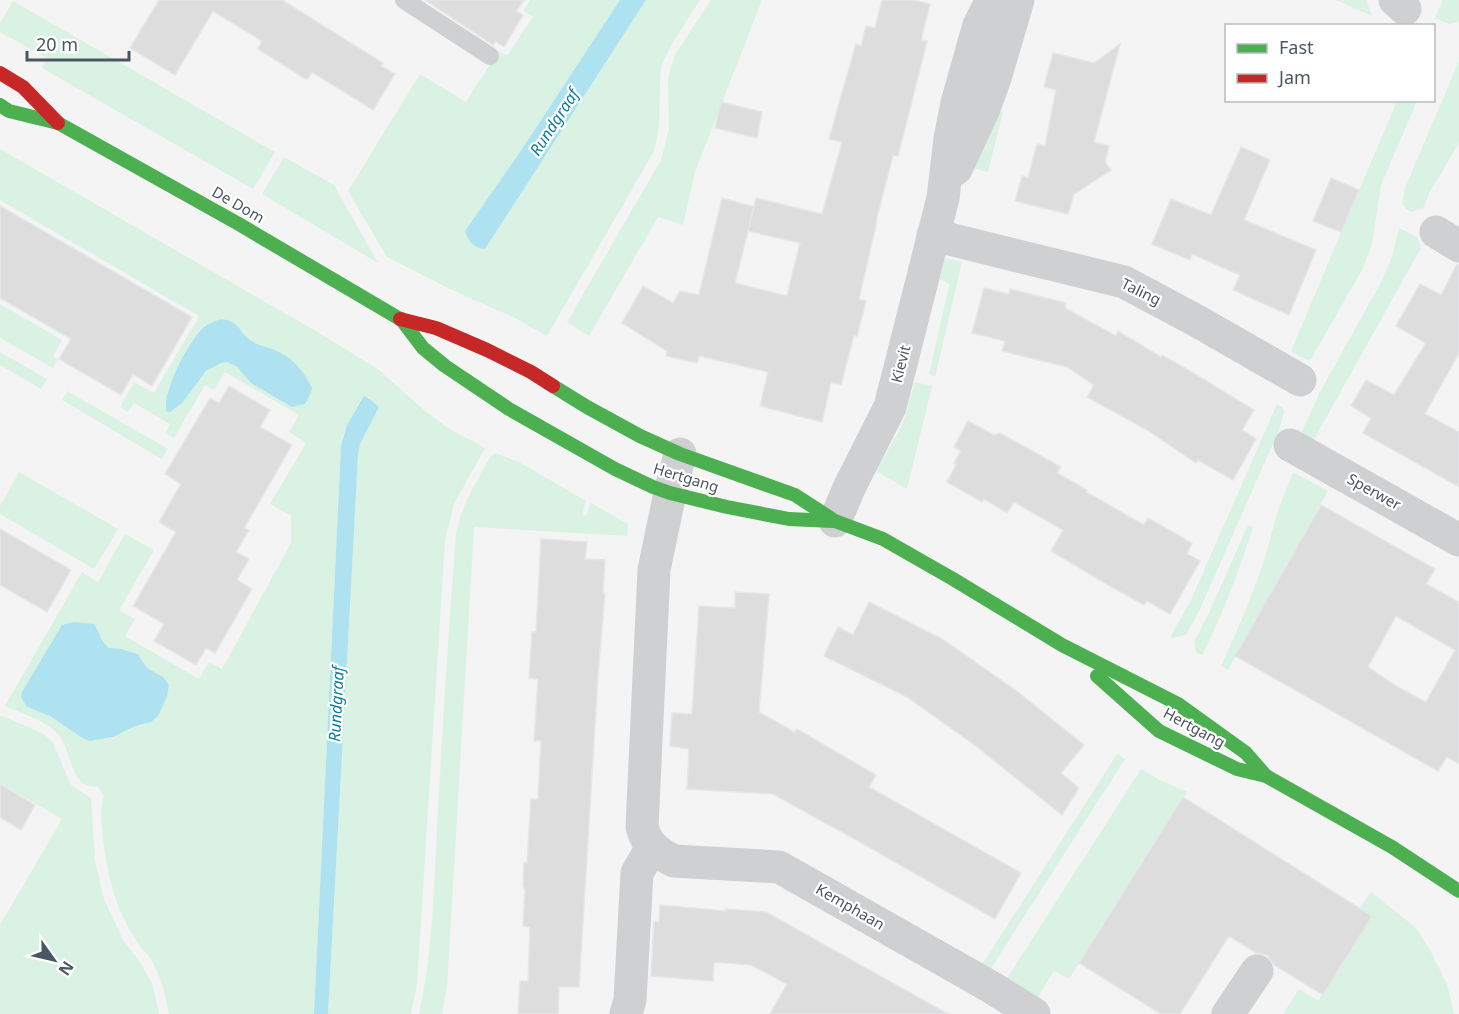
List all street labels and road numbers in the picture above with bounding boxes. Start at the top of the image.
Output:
street label: De Dom [209,181,268,227]
street label: Taling [1118,273,1165,309]
street label: Kievit [886,342,914,385]
street label: Hertgang [651,458,721,496]
street label: Sperwer [1344,468,1405,514]
street label: Hertgang [1160,702,1229,752]
street label: Kemphaan [812,878,889,934]

